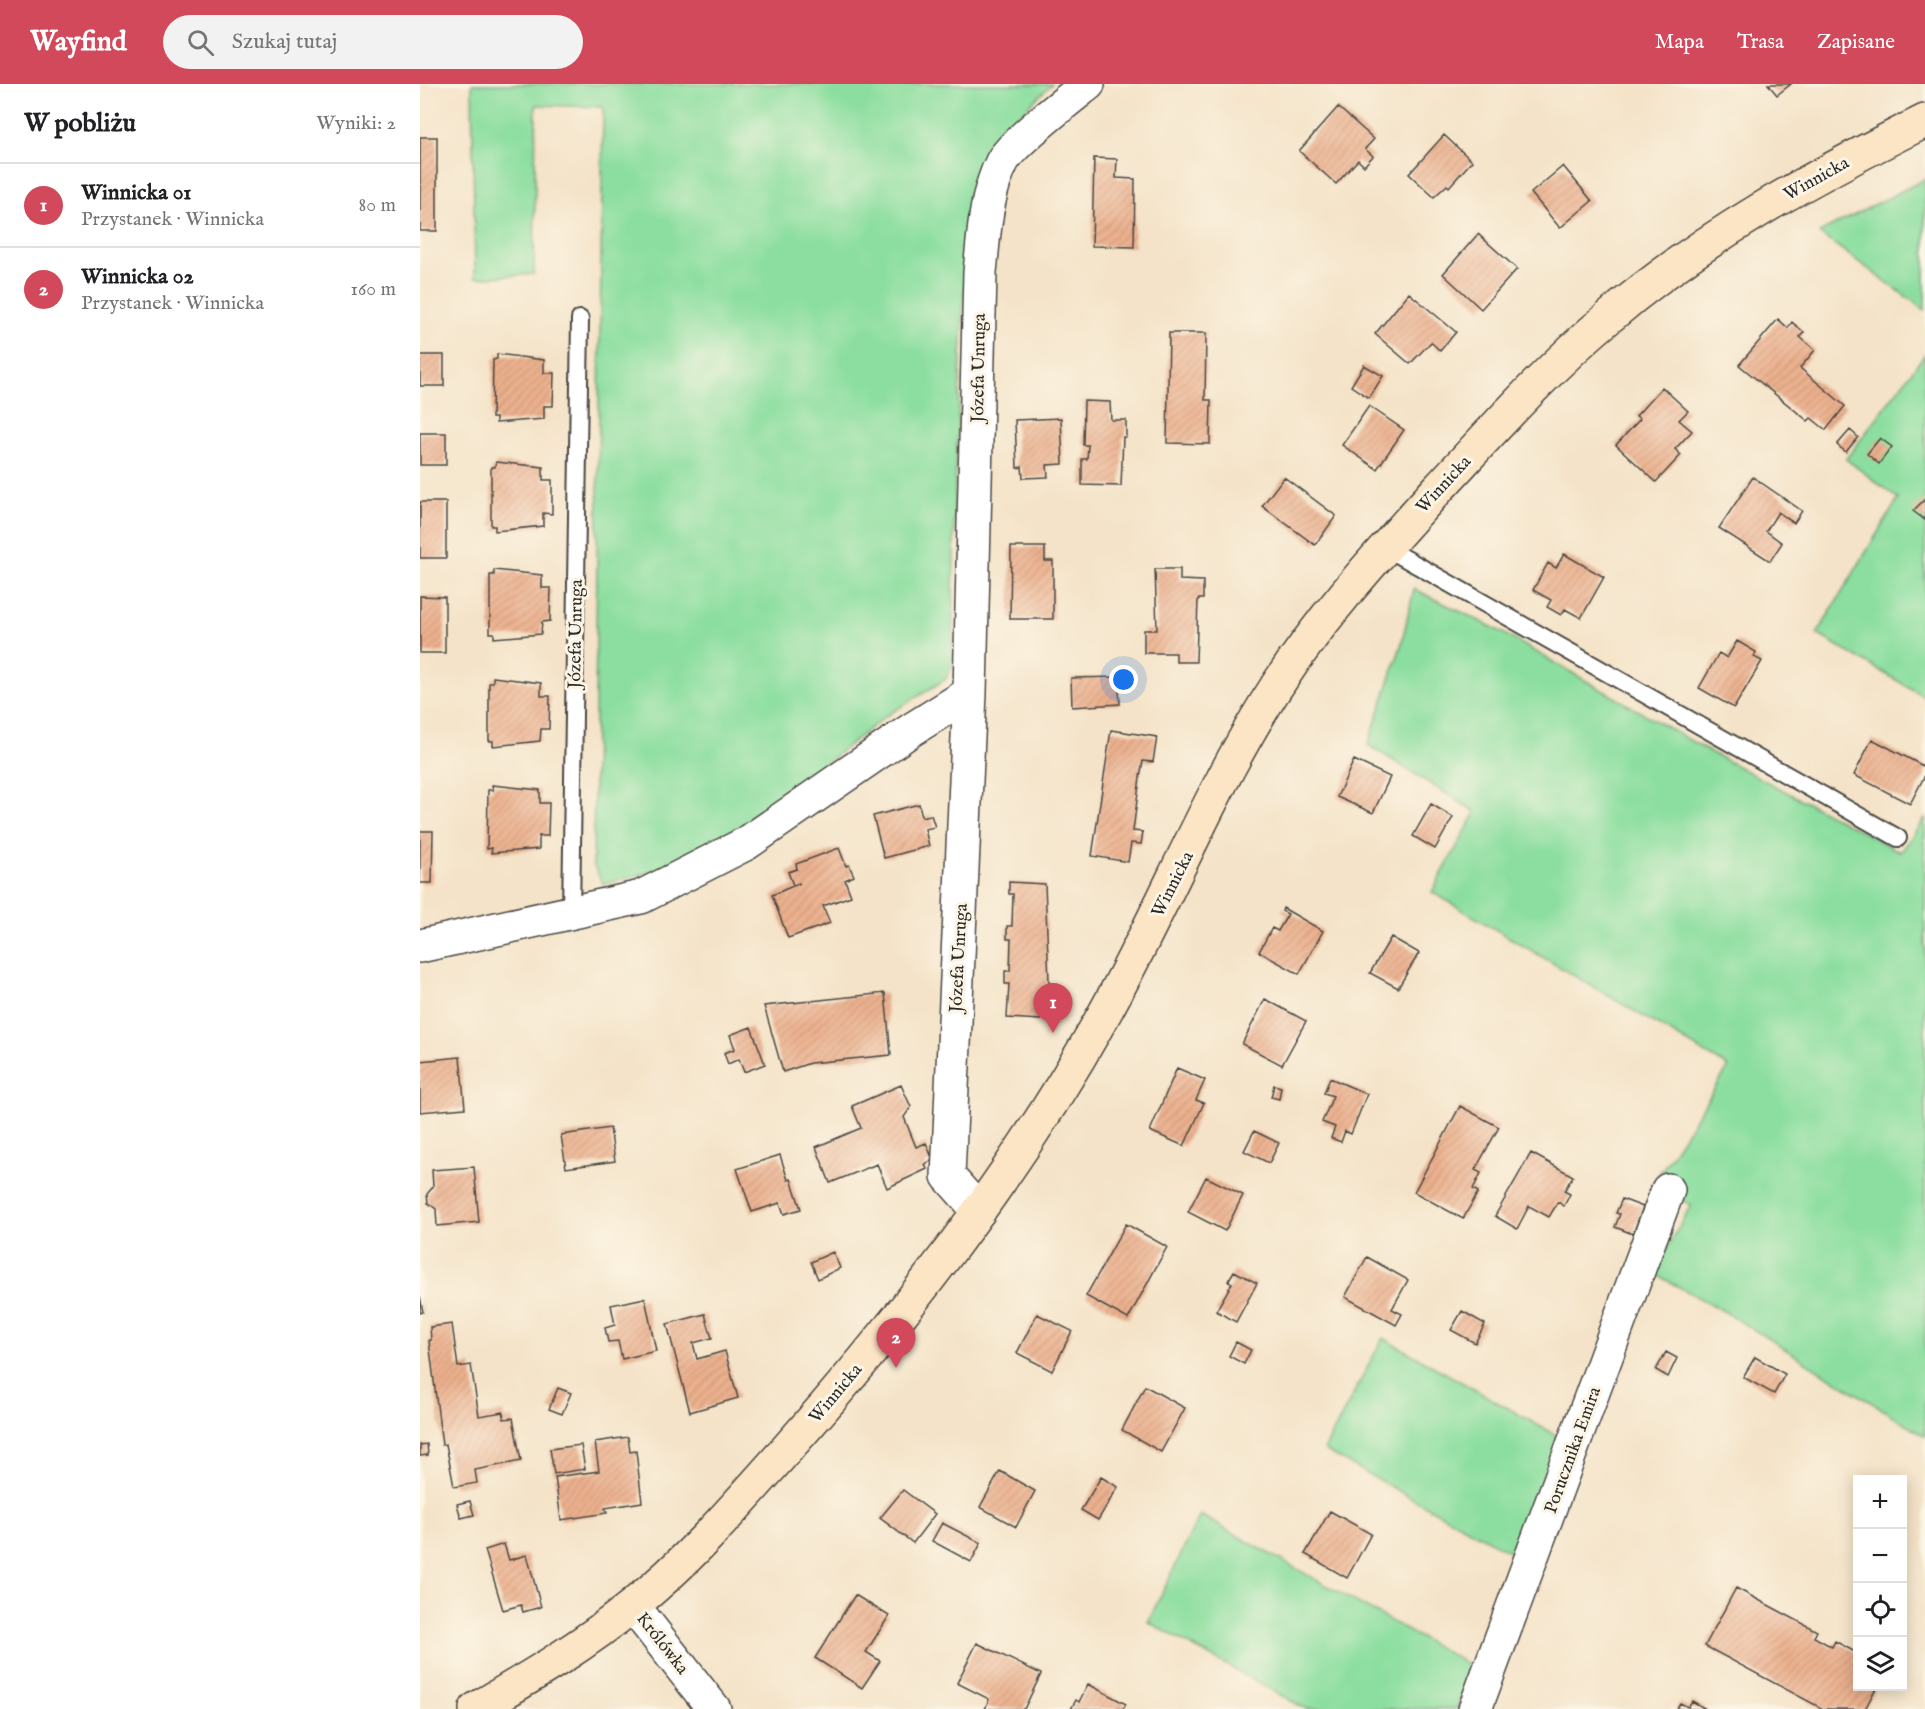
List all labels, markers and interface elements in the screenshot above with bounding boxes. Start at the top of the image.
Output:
search box [163,15,583,69]
text: Wayfind [30,25,127,60]
icon: search [184,26,217,59]
text: Szukaj tutaj [232,28,337,56]
text: Mapa [1655,29,1704,56]
text: Trasa [1737,29,1784,56]
text: Zapisane [1817,29,1895,56]
text: W pobliżu [24,107,136,140]
text: Wyniki: 2 [316,111,396,136]
street label: Winnicka [1780,152,1854,207]
text: Winnicka 01 [81,179,192,207]
text: 1 [40,193,47,218]
text: 80 m [359,193,396,218]
text: Przystanek · Winnicka [81,207,264,232]
text: Winnicka 02 [81,263,194,291]
text: 2 [39,277,48,302]
text: 160 m [350,277,396,302]
text: Przystanek · Winnicka [81,291,264,316]
street label: Józefa Unruga [967,313,992,425]
street label: Winnicka [1411,451,1477,519]
street label: Józefa Unruga [564,579,589,691]
your location [1109,665,1138,694]
street label: Winnicka [1147,848,1200,922]
street label: Józefa Unruga [945,903,974,1015]
pin: 1 [1034,984,1072,1033]
pin: 2 [876,1318,916,1368]
street label: Winnicka [805,1359,868,1429]
street label: Porucznika Emira [1540,1384,1607,1517]
map controls [1853,1475,1907,1691]
button: + [1853,1475,1907,1529]
button: − [1853,1529,1907,1583]
button: locate [1853,1583,1907,1637]
street label: Królówka [630,1608,693,1680]
button: layers [1853,1637,1907,1691]

